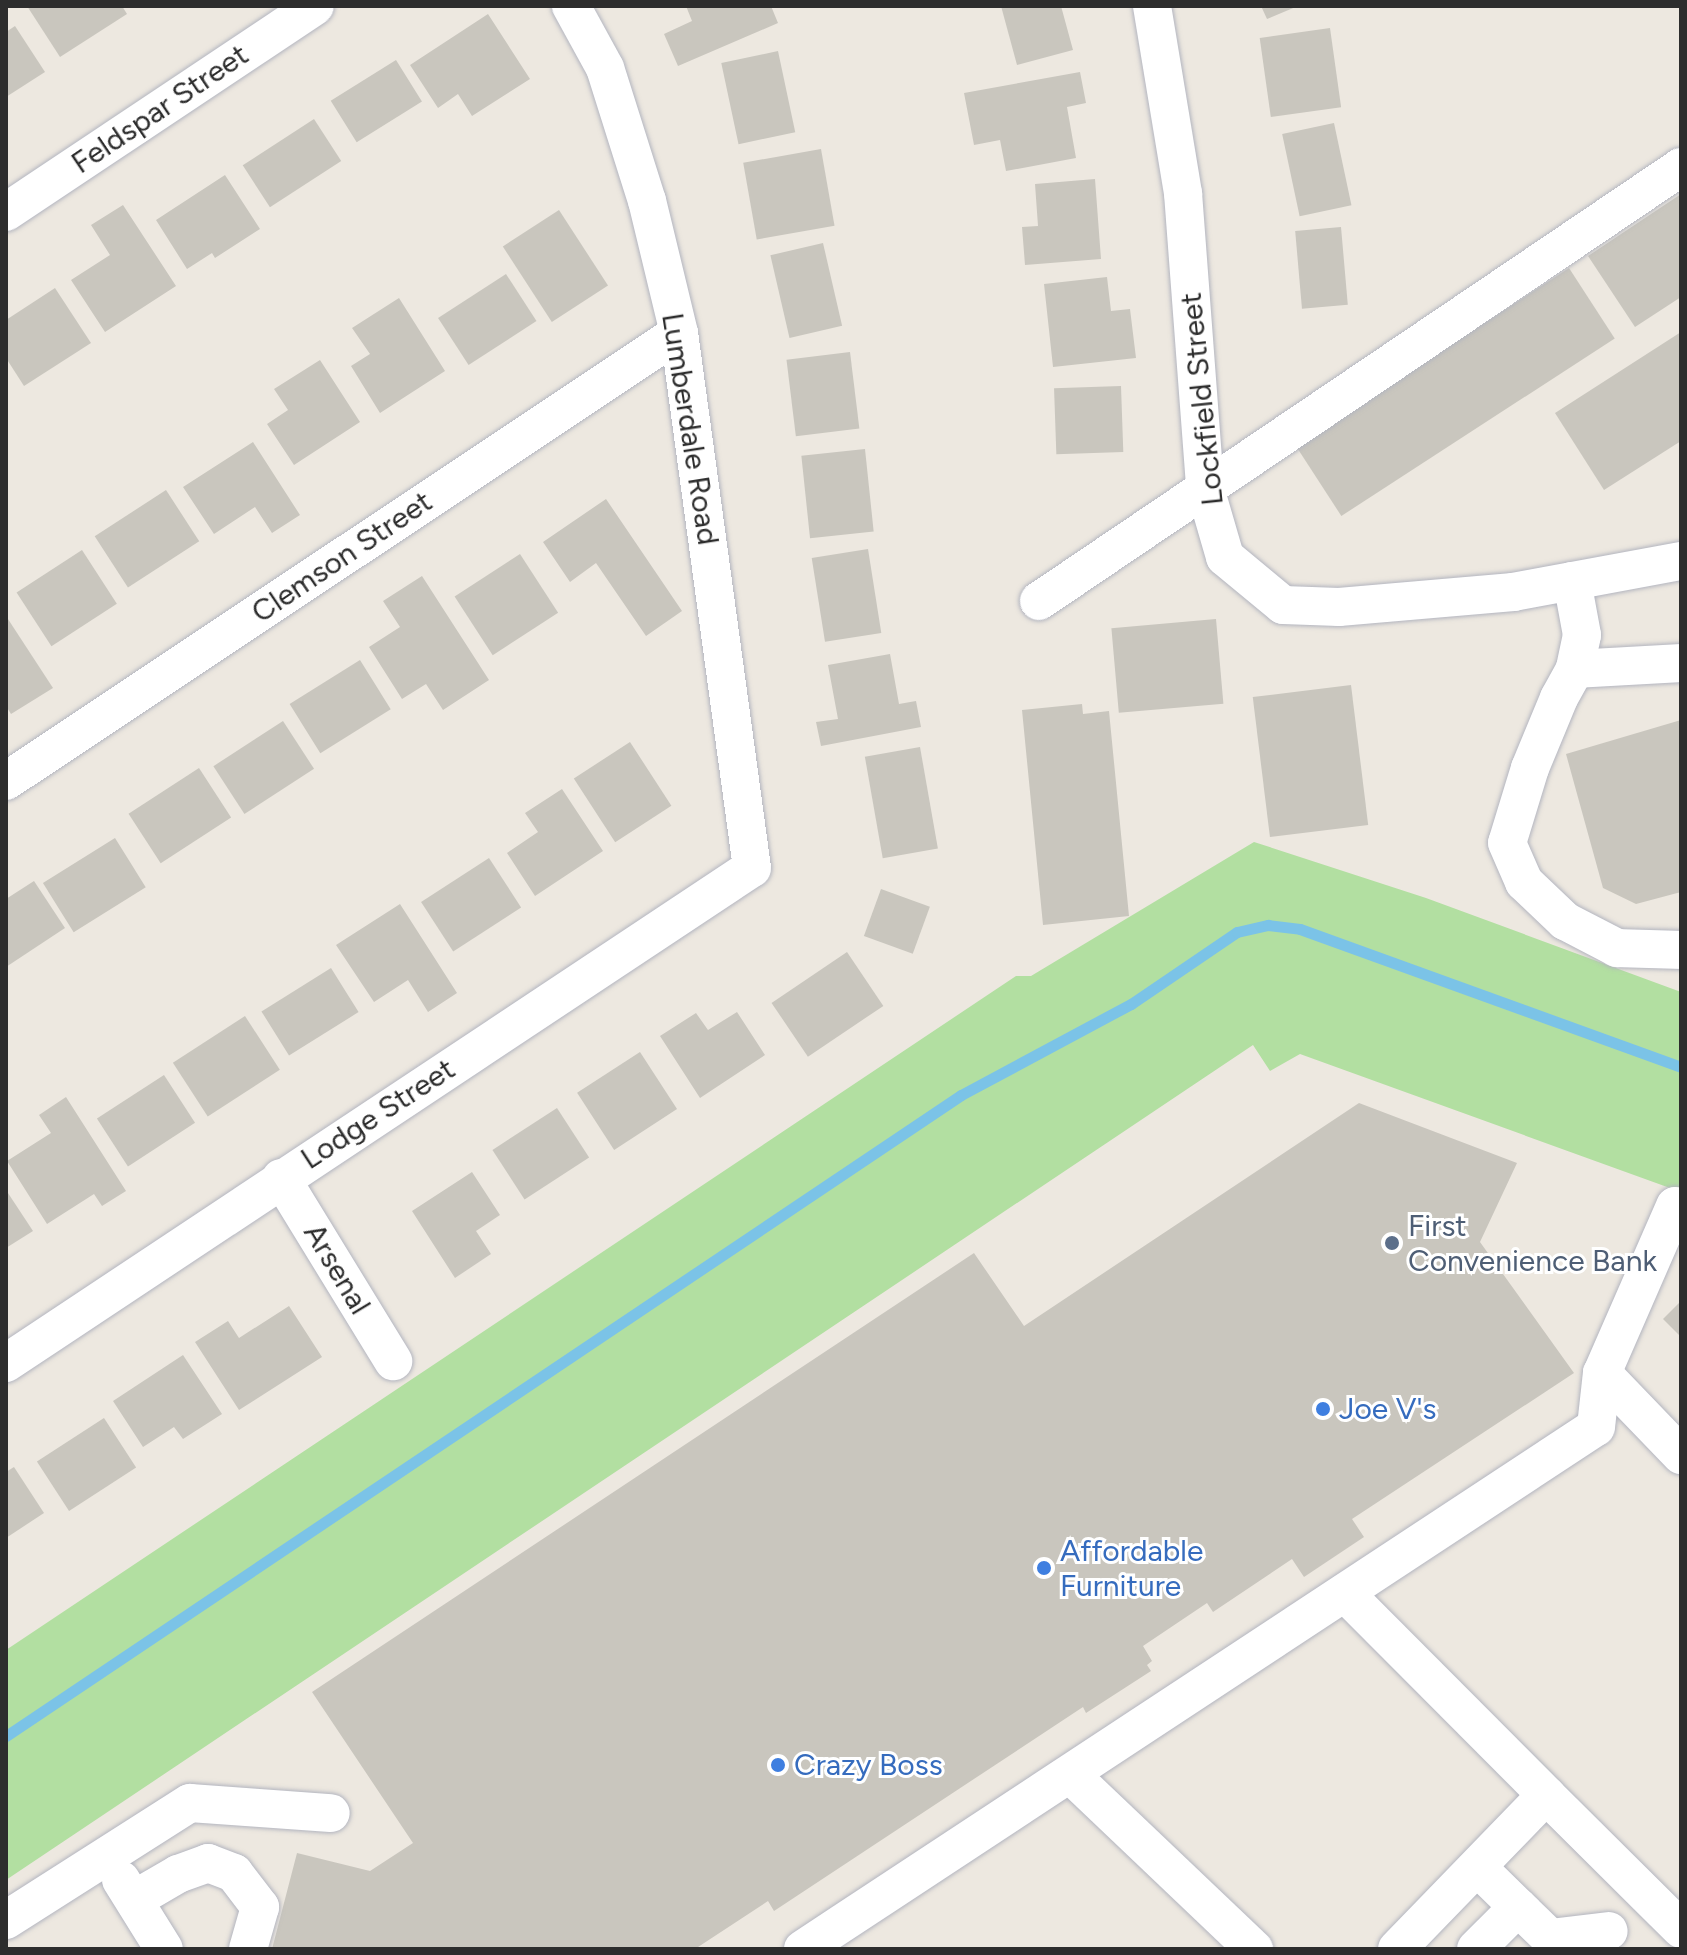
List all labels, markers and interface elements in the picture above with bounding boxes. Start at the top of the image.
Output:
street label: Feldspar Street [65,37,255,181]
street label: Lockfield Street [1173,291,1231,507]
street label: Lumberdale Road [654,310,726,548]
street label: Clemson Street [245,483,439,631]
street label: Lodge Street [294,1051,462,1177]
place label: First Convenience Bank [1408,1208,1657,1278]
street label: Arsenal [296,1217,378,1321]
marker: First Convenience Bank [1383,1234,1401,1252]
place label: Joe V's [1339,1391,1436,1427]
marker: Joe V's [1314,1400,1332,1418]
place label: Affordable Furniture [1060,1533,1203,1604]
marker: Affordable Furniture [1035,1559,1053,1577]
place label: Crazy Boss [794,1747,943,1783]
marker: Crazy Boss [769,1756,787,1774]

